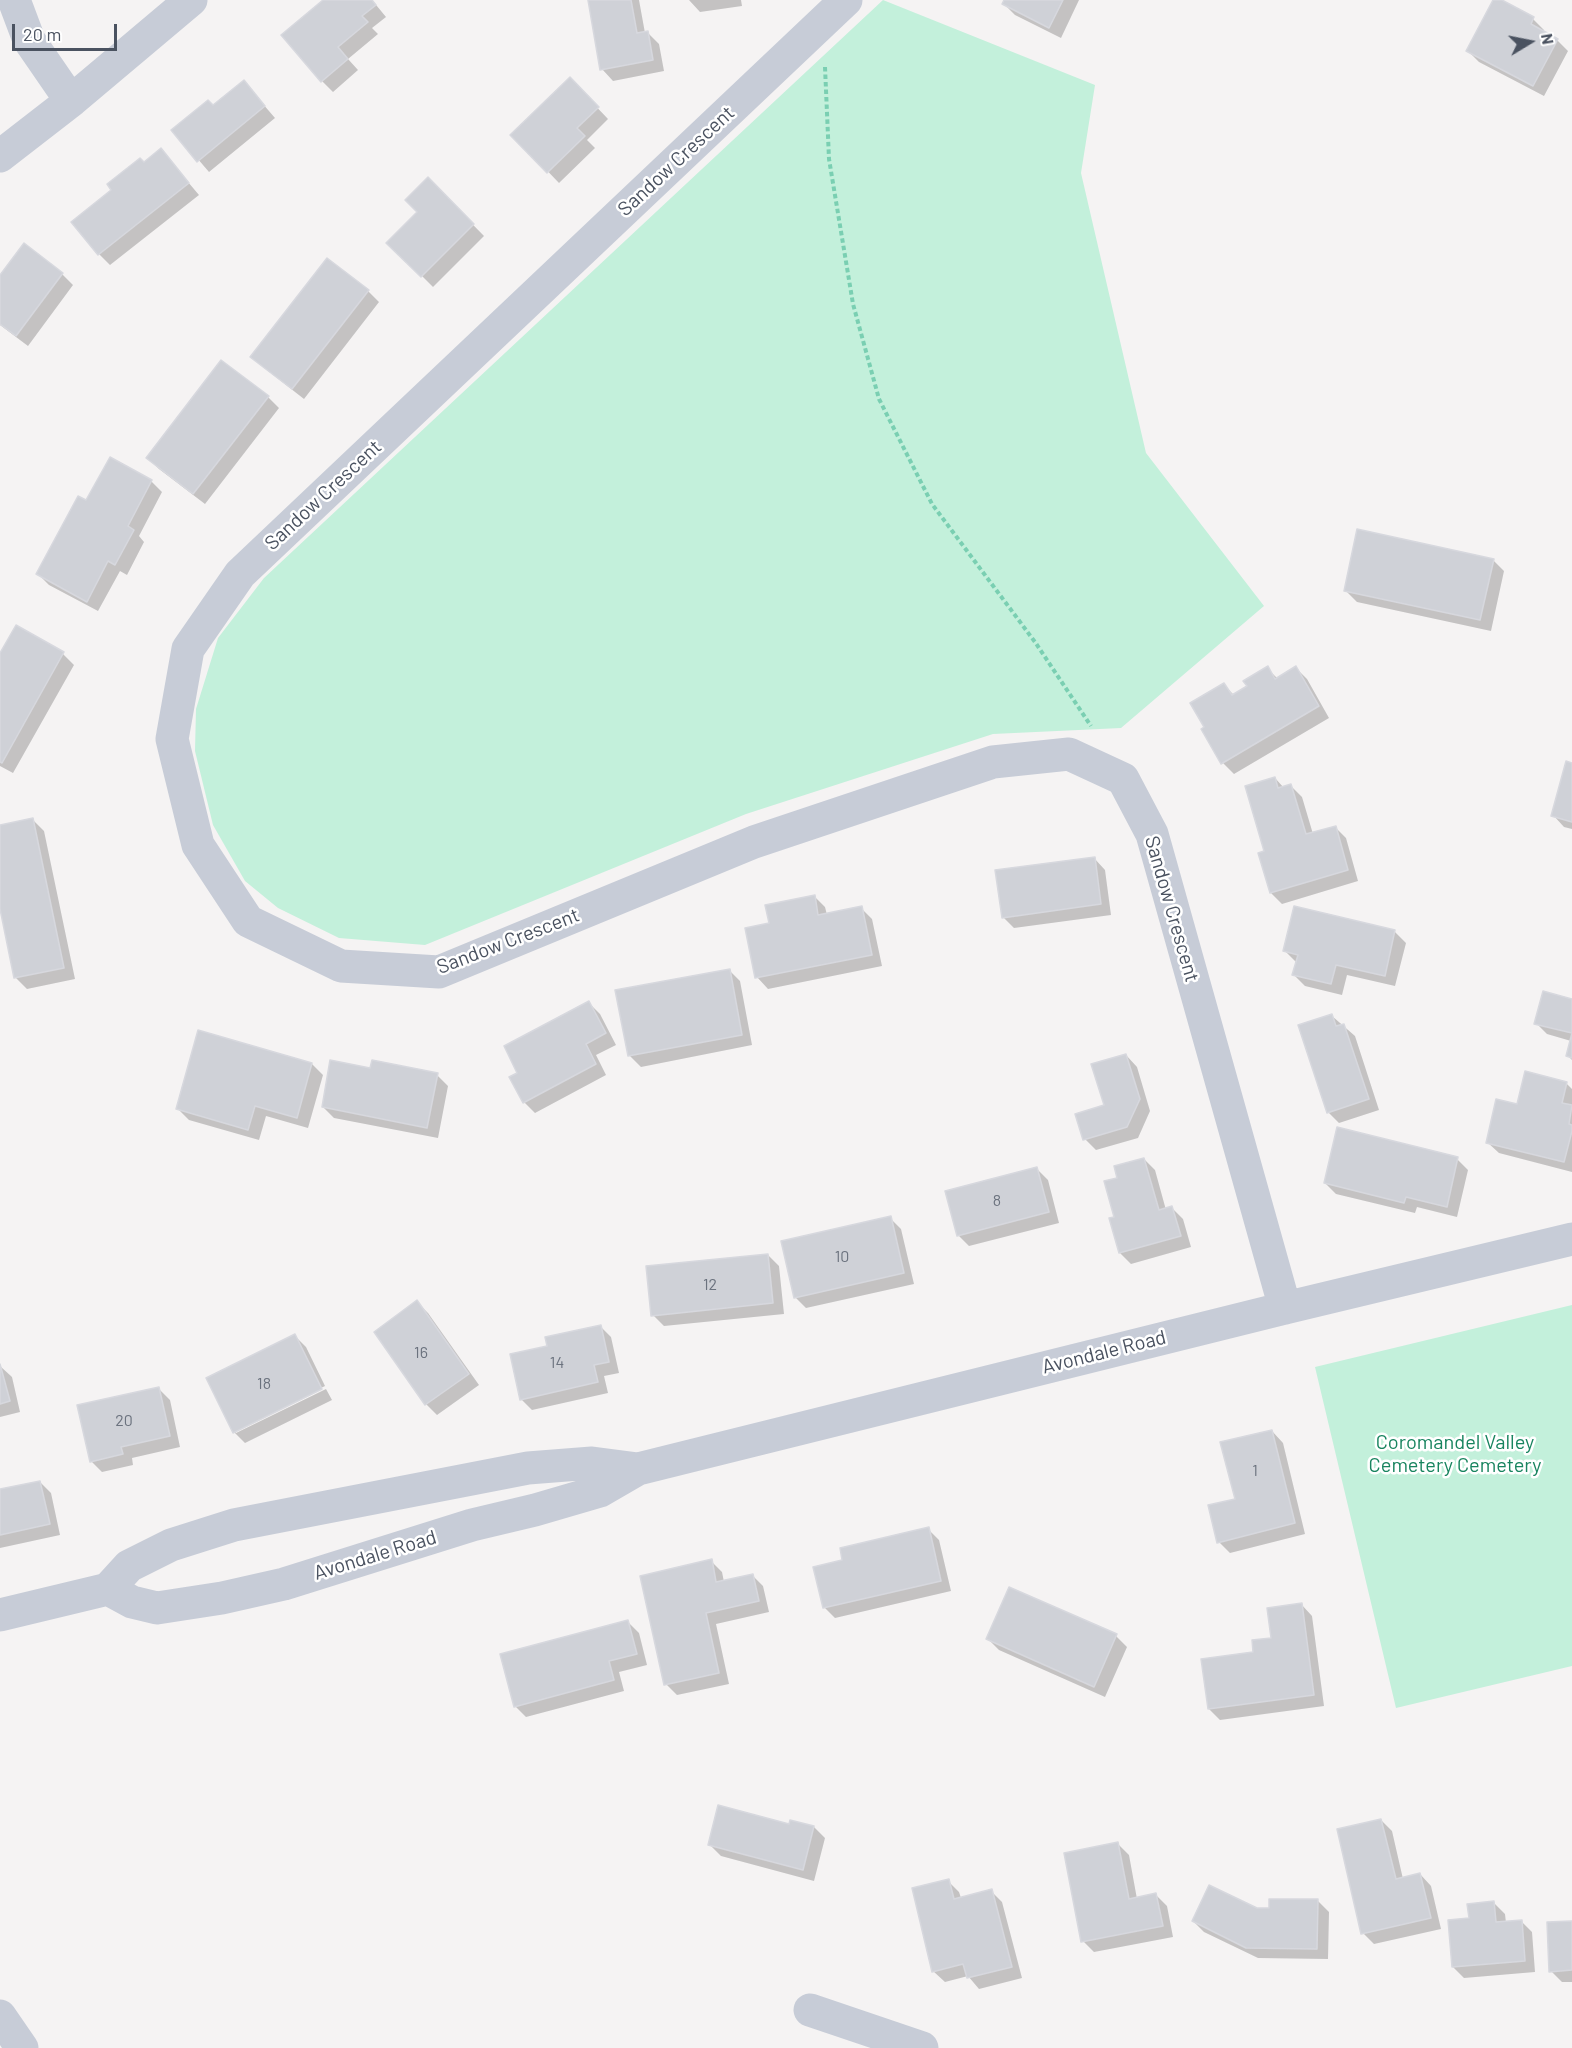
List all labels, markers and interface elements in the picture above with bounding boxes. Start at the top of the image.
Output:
scale bar [15,12,120,50]
north arrow [1500,12,1560,72]
text: 20 m [23,23,61,45]
text: N [1538,32,1558,46]
street label: Sandow Crescent [613,101,739,221]
street label: Sandow Crescent [260,435,386,555]
street label: Sandow Crescent [1140,833,1204,985]
street label: Sandow Crescent [433,903,583,979]
house number: 8 [993,1191,1001,1211]
house number: 10 [835,1247,849,1267]
house number: 12 [703,1275,717,1295]
street label: Avondale Road [1040,1325,1168,1379]
house number: 16 [414,1343,428,1363]
house number: 14 [550,1353,564,1373]
house number: 18 [257,1374,271,1394]
house number: 20 [115,1411,133,1431]
park label: Coromandel Valley Cemetery Cemetery [1369,1430,1541,1477]
house number: 1 [1252,1461,1258,1481]
street label: Avondale Road [311,1525,439,1585]

